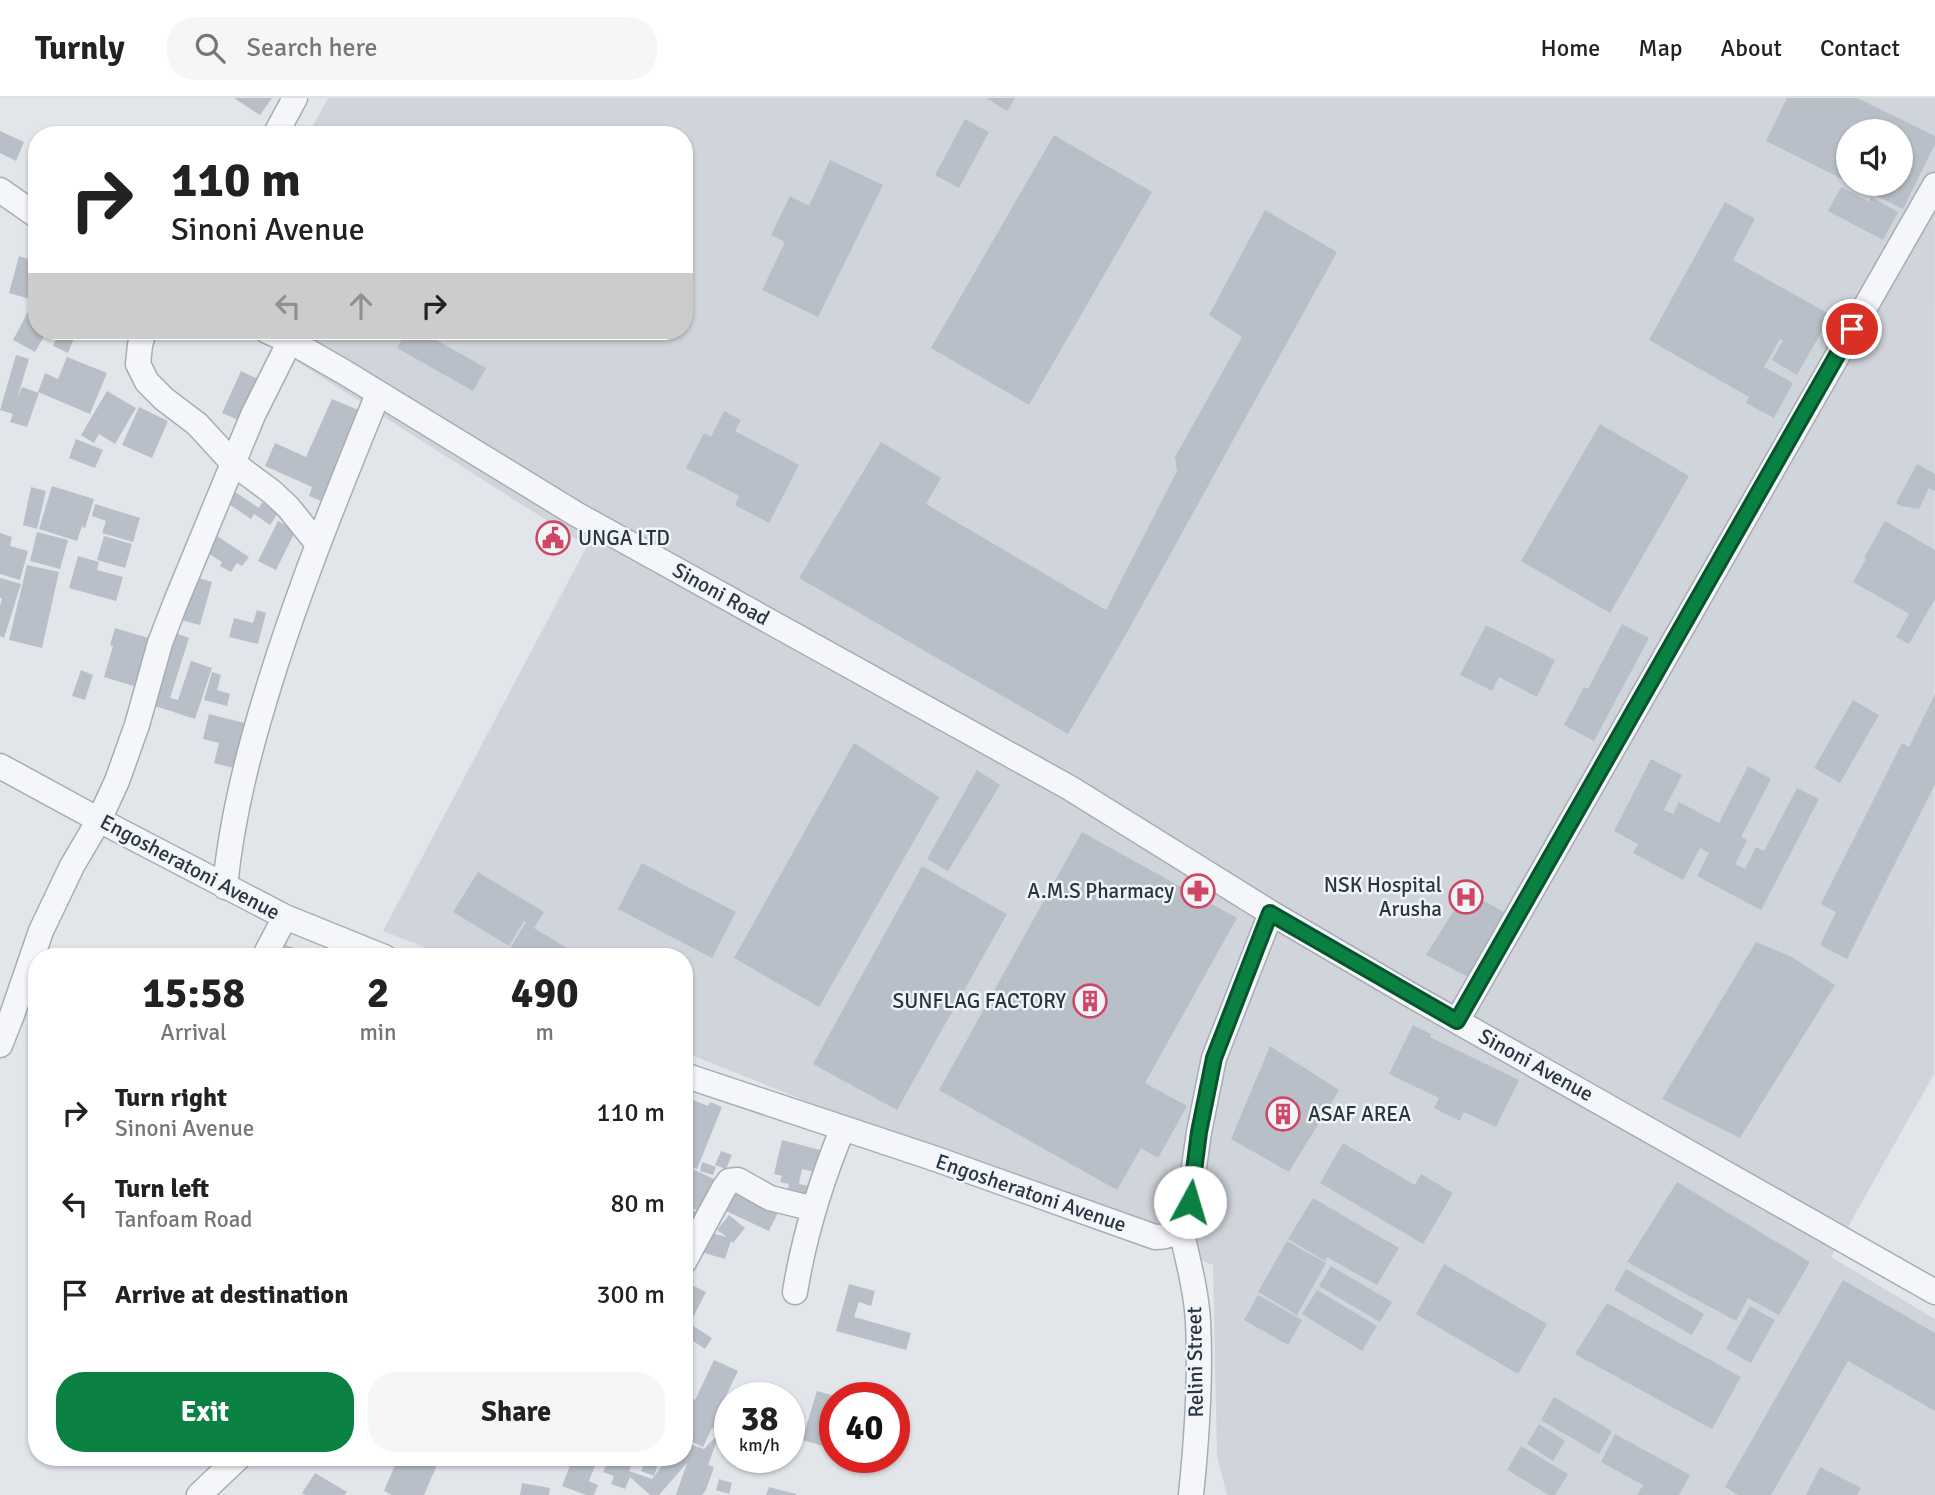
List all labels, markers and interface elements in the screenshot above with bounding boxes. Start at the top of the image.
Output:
search box [167,17,657,80]
text: Turnly [35,28,125,69]
icon: search [191,29,229,67]
text: Search here [247,32,378,64]
text: Home [1540,33,1600,63]
text: Map [1638,33,1683,63]
text: About [1721,33,1782,63]
text: Contact [1820,33,1900,63]
map controls [1836,119,1913,196]
button: sound [1836,119,1913,196]
text: 110 m [171,150,301,210]
icon: right [56,154,147,245]
text: Sinoni Avenue [171,210,365,249]
icon: left [269,287,307,325]
icon: ahead [342,287,380,325]
icon: right [415,287,453,325]
pin [1822,299,1882,359]
icon: arrive [1833,310,1871,348]
public building icon: UNGA LTD [534,519,572,557]
place label: UNGA LTD [578,525,670,551]
street label: Sinoni Road [668,557,774,631]
street label: Engosheratoni Avenue [96,809,284,925]
pharmacy icon: A.M.S Pharmacy [1179,872,1217,910]
place label: NSK Hospital Arusha [1324,872,1442,922]
place label: A.M.S Pharmacy [1027,878,1174,904]
hospital icon: NSK Hospital Arusha [1447,878,1485,916]
text: 15:58 [142,968,245,1019]
text: 2 [367,968,389,1019]
text: 490 [511,968,579,1019]
building icon: SUNFLAG FACTORY [1071,982,1109,1020]
place label: SUNFLAG FACTORY [892,988,1066,1014]
text: Arrival [161,1018,227,1047]
text: min [359,1018,397,1047]
text: m [536,1018,554,1047]
street label: Sinoni Avenue [1474,1023,1598,1107]
text: Turn right [115,1082,227,1114]
icon: right [56,1094,94,1132]
building icon: ASAF AREA [1264,1095,1302,1133]
text: 110 m [596,1097,665,1129]
place label: ASAF AREA [1308,1101,1411,1127]
text: Sinoni Avenue [115,1114,254,1143]
street label: Engosheratoni Avenue [932,1148,1130,1238]
position arrow [1153,1165,1227,1239]
text: Turn left [115,1173,209,1205]
icon: left [56,1185,94,1223]
text: 80 m [610,1188,665,1220]
text: Tanfoam Road [115,1205,253,1234]
icon: arrive [56,1276,94,1314]
text: Arrive at destination [115,1279,348,1311]
text: 300 m [596,1279,665,1311]
street label: Relini Street [1181,1306,1209,1418]
button: Exit [56,1372,354,1452]
button: Share [368,1372,665,1452]
speed limit sign: 40 [819,1382,910,1473]
text: 38 [741,1397,778,1440]
text: km/h [739,1434,780,1456]

